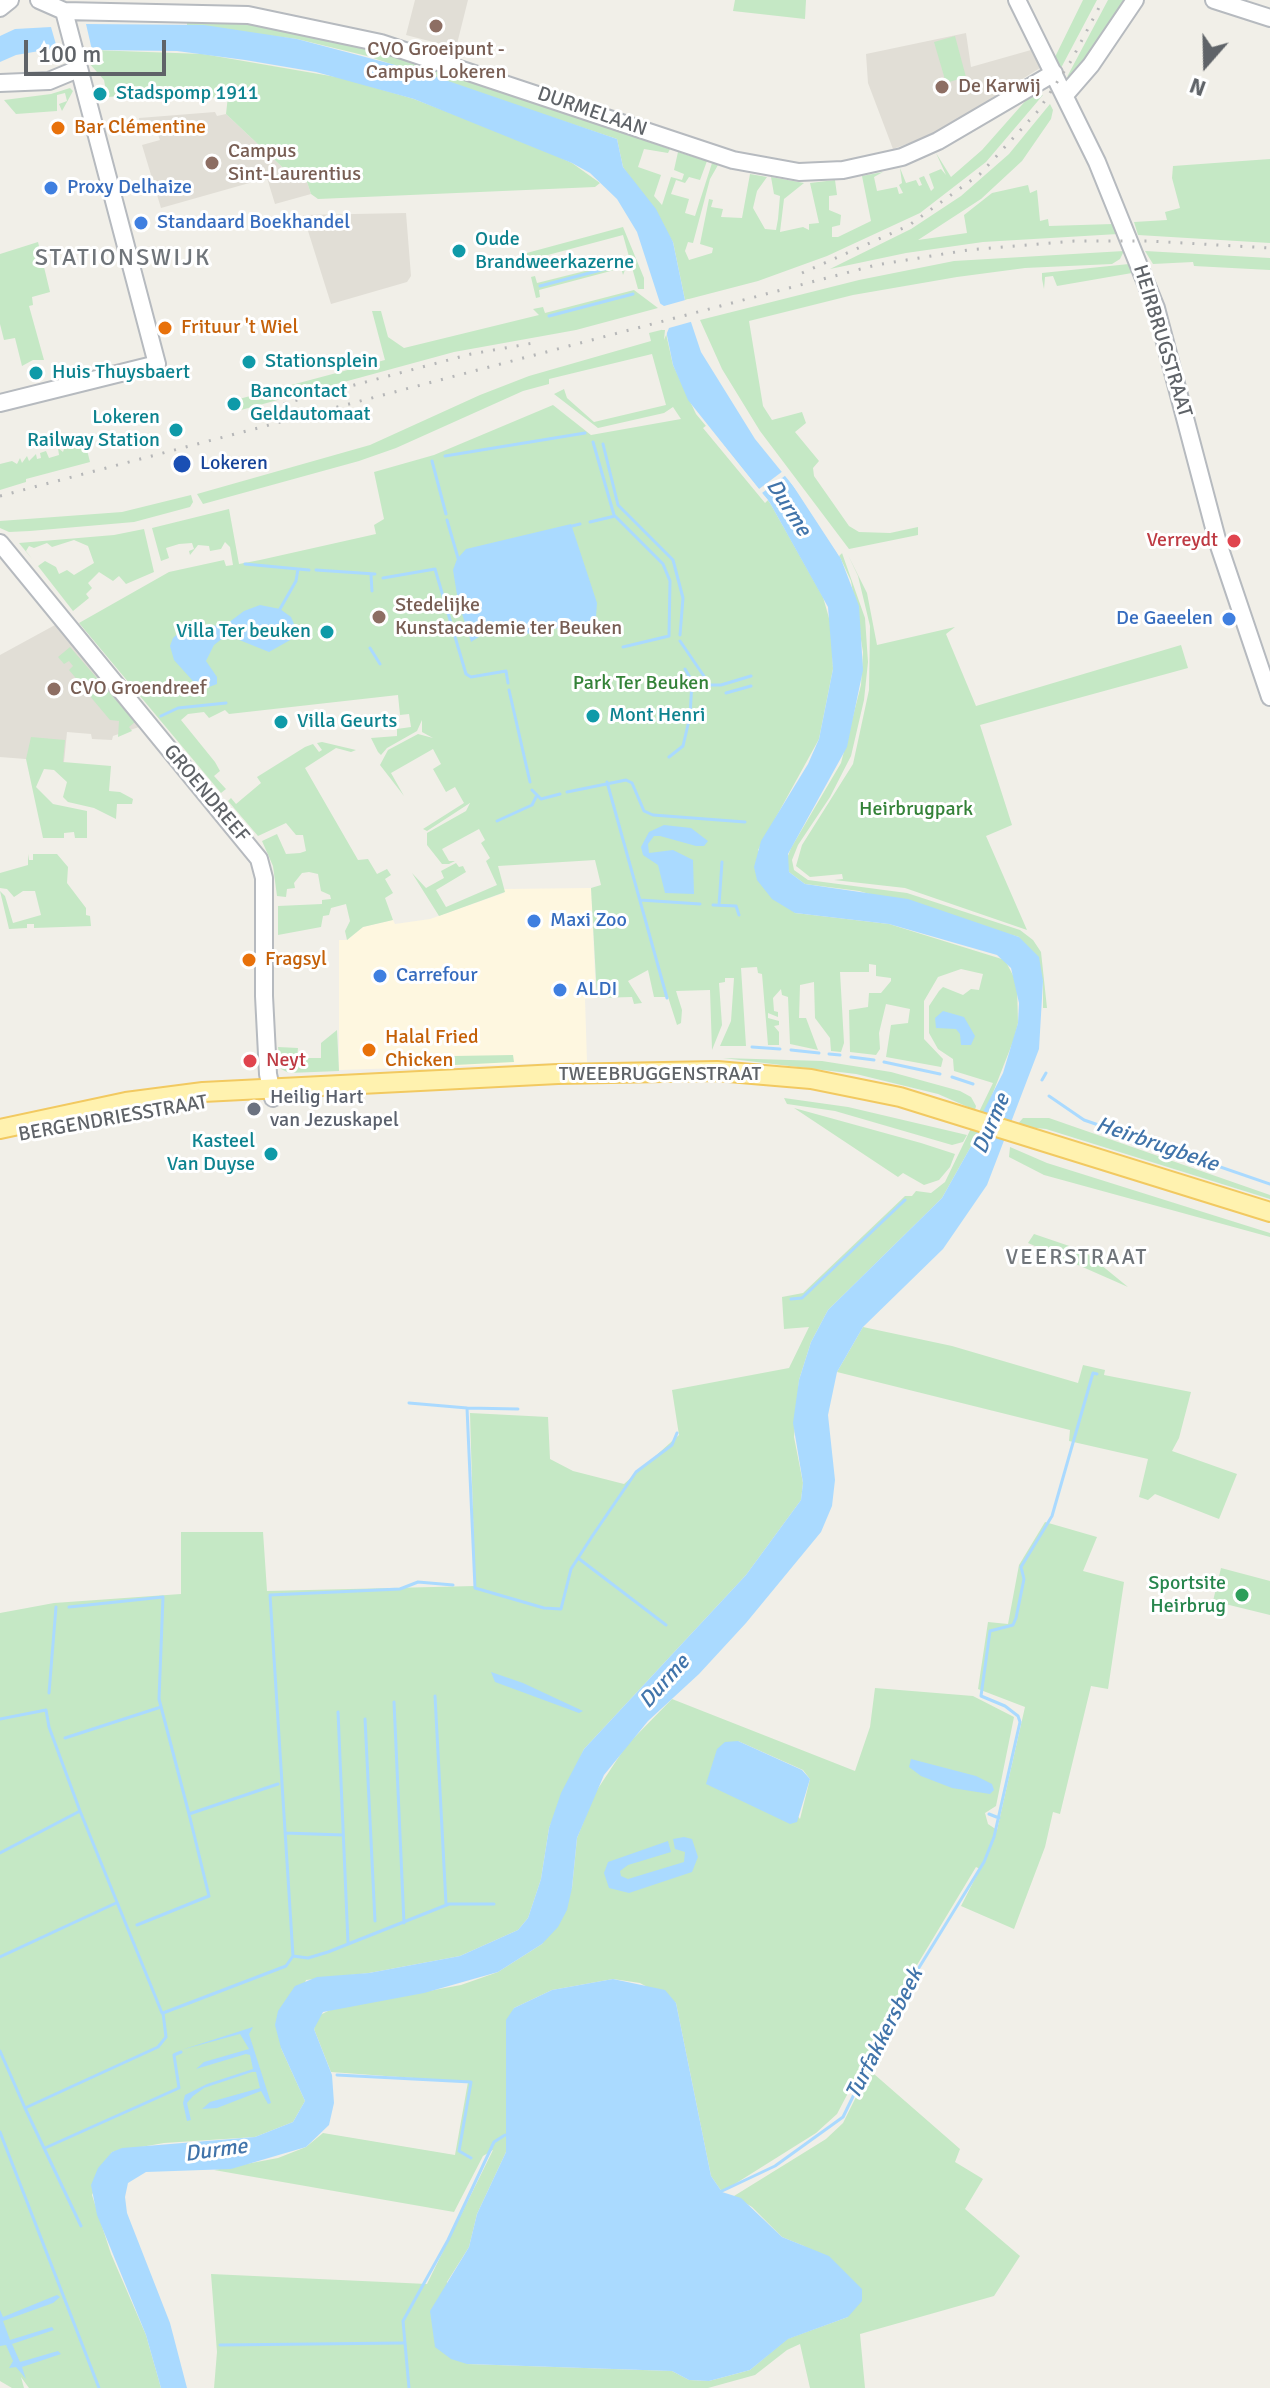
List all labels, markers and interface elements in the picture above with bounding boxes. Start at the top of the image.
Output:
marker: CVO Groeipunt - Campus Lokeren [427,17,445,35]
scale bar [28,24,170,74]
north arrow [1166,24,1246,104]
place label: CVO Groeipunt - Campus Lokeren [366,38,506,85]
text: 100 m [38,39,101,69]
text: N [1186,72,1209,102]
place label: De Karwij [958,75,1041,99]
marker: De Karwij [933,78,951,96]
place label: Stadspomp 1911 [116,82,259,106]
street label: DURMELAAN [534,82,650,142]
marker: Stadspomp 1911 [91,85,109,103]
place label: Bar Clémentine [74,116,206,140]
marker: Bar Clémentine [49,119,67,137]
place label: Campus Sint-Laurentius [228,140,361,187]
marker: Campus Sint-Laurentius [203,154,221,172]
place label: Proxy Delhaize [67,176,192,200]
marker: Proxy Delhaize [42,179,60,197]
place label: Standaard Boekhandel [157,211,350,235]
marker: Standaard Boekhandel [132,214,150,232]
place label: Oude Brandweerkazerne [475,228,634,275]
marker: Oude Brandweerkazerne [450,242,468,260]
district label: STATIONSWIJK [35,245,211,273]
street label: HEIRBRUGSTRAAT [1127,262,1197,420]
place label: Frituur 't Wiel [181,316,298,340]
marker: Frituur 't Wiel [156,319,174,337]
place label: Stationsplein [265,350,378,374]
marker: Stationsplein [240,353,258,371]
place label: Huis Thuysbaert [52,361,190,385]
marker: Huis Thuysbaert [27,364,45,382]
place label: Bancontact Geldautomaat [250,380,371,427]
marker: Bancontact Geldautomaat [225,395,243,413]
place label: Lokeren Railway Station [27,406,160,453]
marker: Lokeren Railway Station [167,421,185,439]
place label: Lokeren [200,452,268,476]
marker: Lokeren [171,453,193,475]
water label: Durme [760,474,816,542]
place label: Verreydt [1147,529,1218,553]
marker: Verreydt [1225,532,1243,550]
place label: Stedelijke Kunstacademie ter Beuken [395,594,622,641]
place label: De Gaeelen [1116,607,1213,631]
marker: Stedelijke Kunstacademie ter Beuken [370,608,388,626]
marker: De Gaeelen [1220,610,1238,628]
place label: Villa Ter beuken [176,620,311,644]
marker: Villa Ter beuken [318,623,336,641]
park label: Park Ter Beuken [573,672,709,696]
place label: CVO Groendreef [70,677,207,701]
marker: CVO Groendreef [45,680,63,698]
place label: Mont Henri [609,704,705,728]
marker: Mont Henri [584,707,602,725]
place label: Villa Geurts [297,710,397,734]
marker: Villa Geurts [272,713,290,731]
street label: GROENDREEF [158,740,254,848]
park label: Heirbrugpark [859,798,973,822]
place label: Maxi Zoo [550,909,627,933]
marker: Maxi Zoo [525,912,543,930]
place label: Fragsyl [265,948,327,972]
marker: Fragsyl [240,951,258,969]
place label: Carrefour [396,964,478,988]
marker: Carrefour [371,967,389,985]
place label: ALDI [576,978,617,1002]
marker: ALDI [551,981,569,999]
place label: Halal Fried Chicken [385,1026,479,1073]
marker: Halal Fried Chicken [360,1041,378,1059]
place label: Neyt [266,1049,306,1073]
marker: Neyt [241,1052,259,1070]
street label: TWEEBRUGGENSTRAAT [559,1063,761,1087]
place label: Heilig Hart van Jezuskapel [270,1086,399,1133]
water label: Durme [968,1090,1016,1158]
street label: BERGENDRIESSTRAAT [17,1091,209,1147]
marker: Heilig Hart van Jezuskapel [245,1100,263,1118]
water label: Heirbrugbeke [1092,1112,1222,1178]
place label: Kasteel Van Duyse [167,1130,255,1177]
marker: Kasteel Van Duyse [262,1145,280,1163]
district label: VEERSTRAAT [1006,1245,1148,1271]
place label: Sportsite Heirbrug [1148,1572,1226,1619]
marker: Sportsite Heirbrug [1233,1586,1251,1604]
water label: Durme [634,1650,696,1714]
water label: Turfakkersbeek [841,1964,929,2104]
water label: Durme [183,2134,249,2168]

